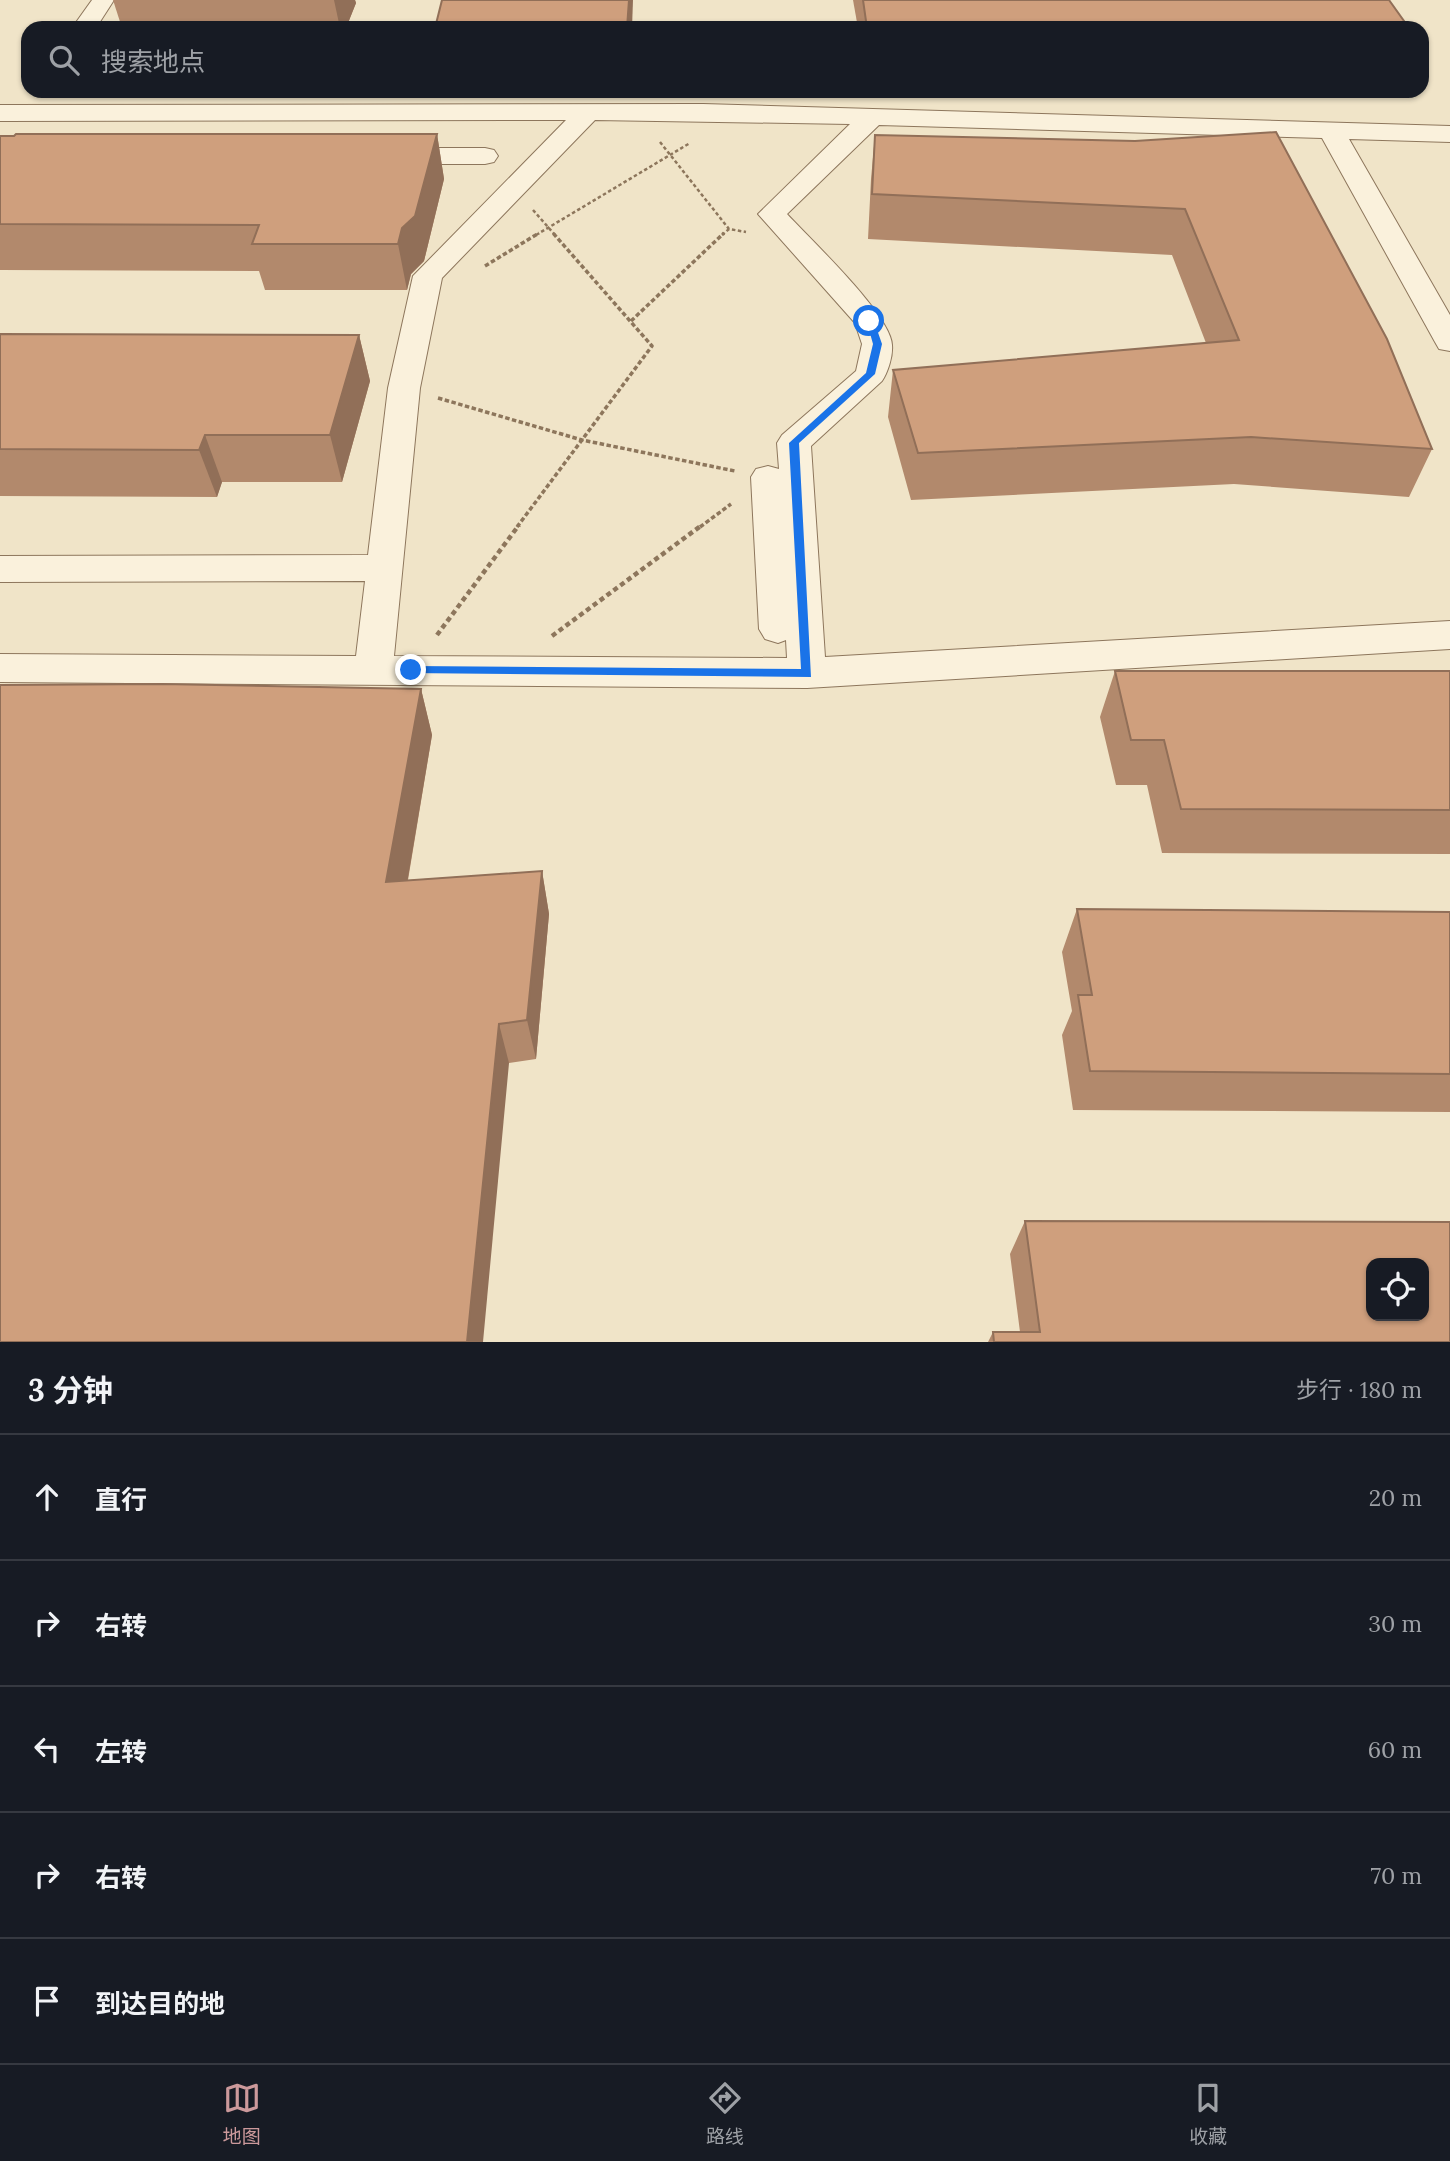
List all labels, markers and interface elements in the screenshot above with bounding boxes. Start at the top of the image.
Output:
search box [21,21,1429,98]
icon: search [45,41,83,79]
text: 搜索地点 [101,45,205,78]
route start [853,305,884,336]
route end [395,654,426,685]
map controls [1366,1258,1429,1321]
button: locate [1366,1258,1429,1321]
text: 3 分钟 [28,1371,113,1409]
text: 步行 · 180 m [1296,1375,1422,1404]
icon: ahead [28,1478,66,1516]
text: 直行 [95,1483,147,1516]
text: 20 m [1369,1483,1422,1512]
icon: right [28,1604,66,1642]
text: 右转 [95,1609,147,1642]
text: 30 m [1368,1609,1422,1638]
icon: left [28,1730,66,1768]
text: 左转 [95,1735,147,1768]
text: 60 m [1368,1735,1422,1764]
icon: right [28,1856,66,1894]
text: 右转 [95,1861,147,1894]
text: 70 m [1371,1861,1422,1890]
icon: arrive [28,1982,66,2020]
text: 到达目的地 [95,1987,225,2020]
tab: 地图 [223,2079,261,2148]
tab: 路线 [706,2079,744,2148]
tab: 收藏 [1189,2079,1227,2148]

